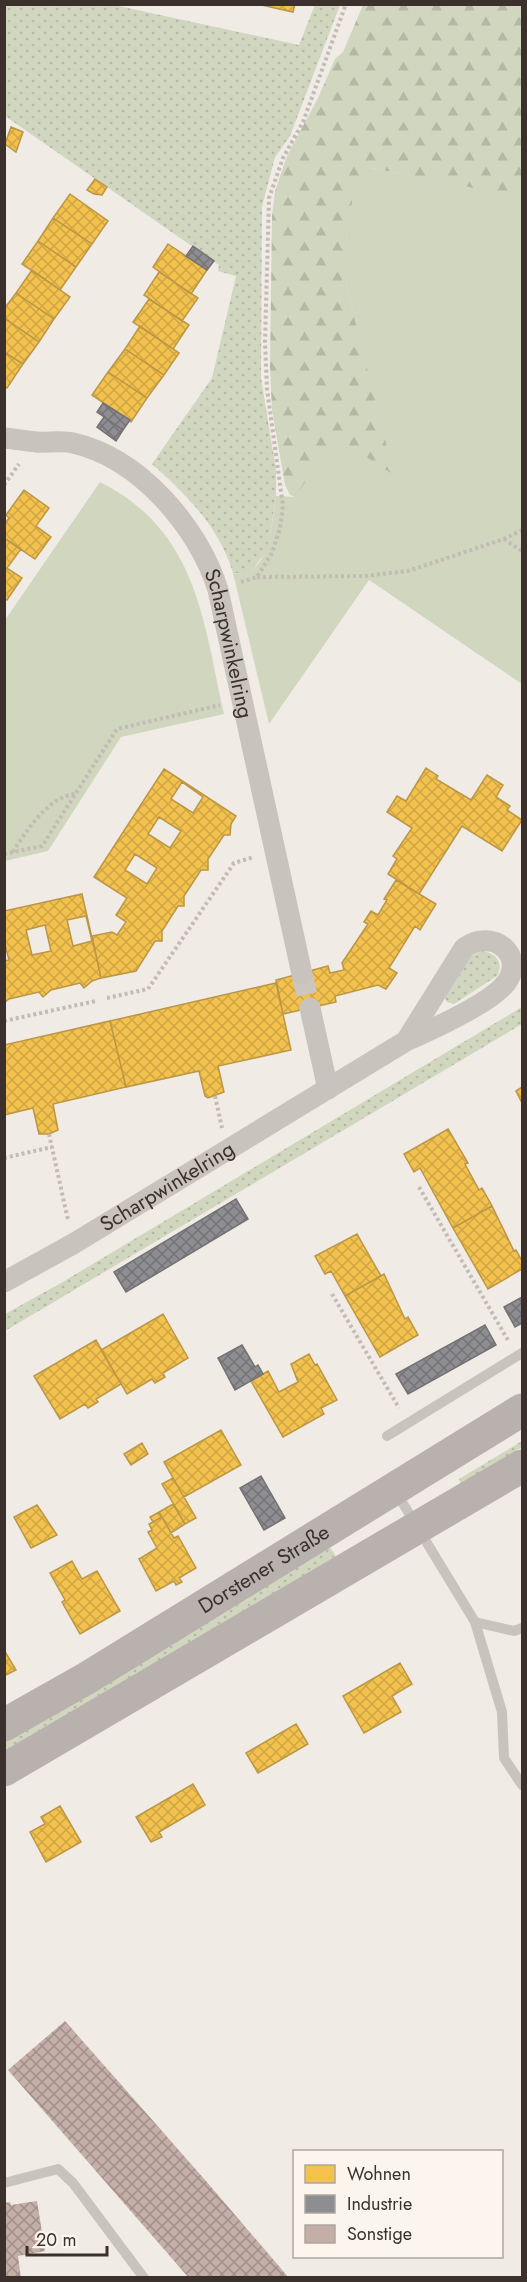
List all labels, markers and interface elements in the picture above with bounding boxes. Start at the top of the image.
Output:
street label: Scharpwinkelring [197,564,261,721]
street label: Scharpwinkelring [94,1134,240,1239]
street label: Dorstener Straße [192,1517,335,1621]
legend [293,2150,503,2258]
text: Wohnen [347,2161,411,2187]
text: Industrie [347,2191,412,2217]
scale bar [27,2219,106,2257]
text: Sonstige [347,2221,412,2247]
text: 20 m [36,2227,76,2253]

